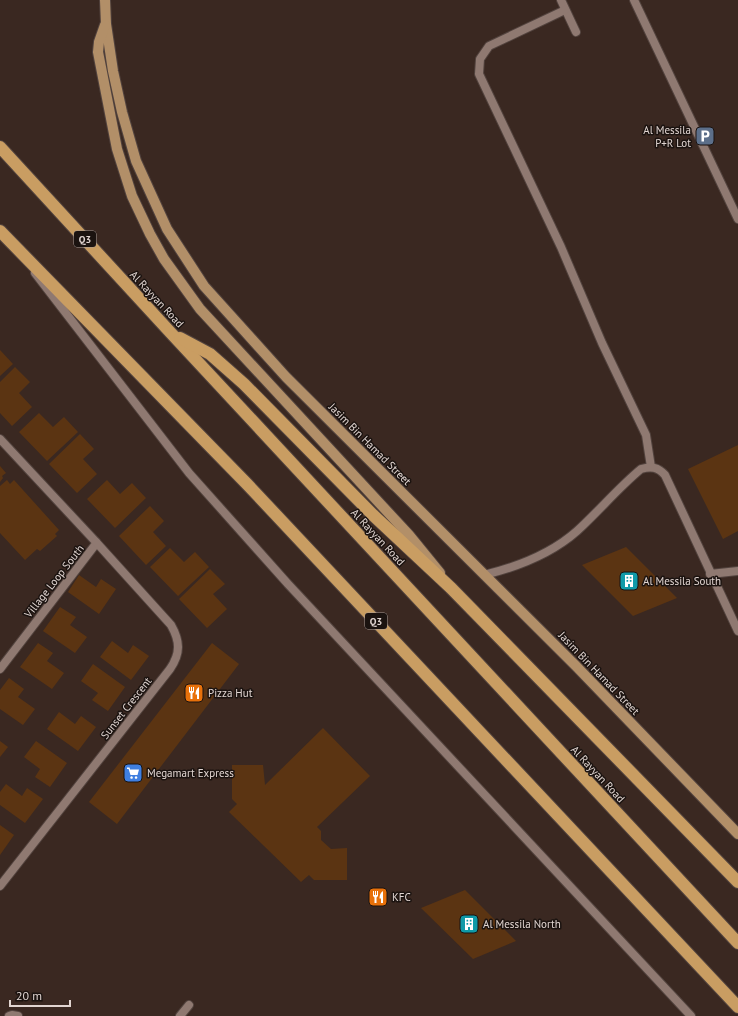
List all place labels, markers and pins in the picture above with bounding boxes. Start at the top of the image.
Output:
place label: Al Messila P+R Lot [643,123,691,150]
parking icon: Al Messila P+R Lot [694,125,716,147]
building icon: Al Messila South [618,570,640,592]
place label: Al Messila South [643,574,721,588]
restaurant icon: Pizza Hut [183,682,205,704]
place label: Pizza Hut [208,686,253,700]
supermarket icon: Megamart Express [122,762,144,784]
place label: Megamart Express [147,766,234,780]
restaurant icon: KFC [367,886,389,908]
place label: KFC [392,890,411,904]
building icon: Al Messila North [458,913,480,935]
place label: Al Messila North [483,917,561,931]

